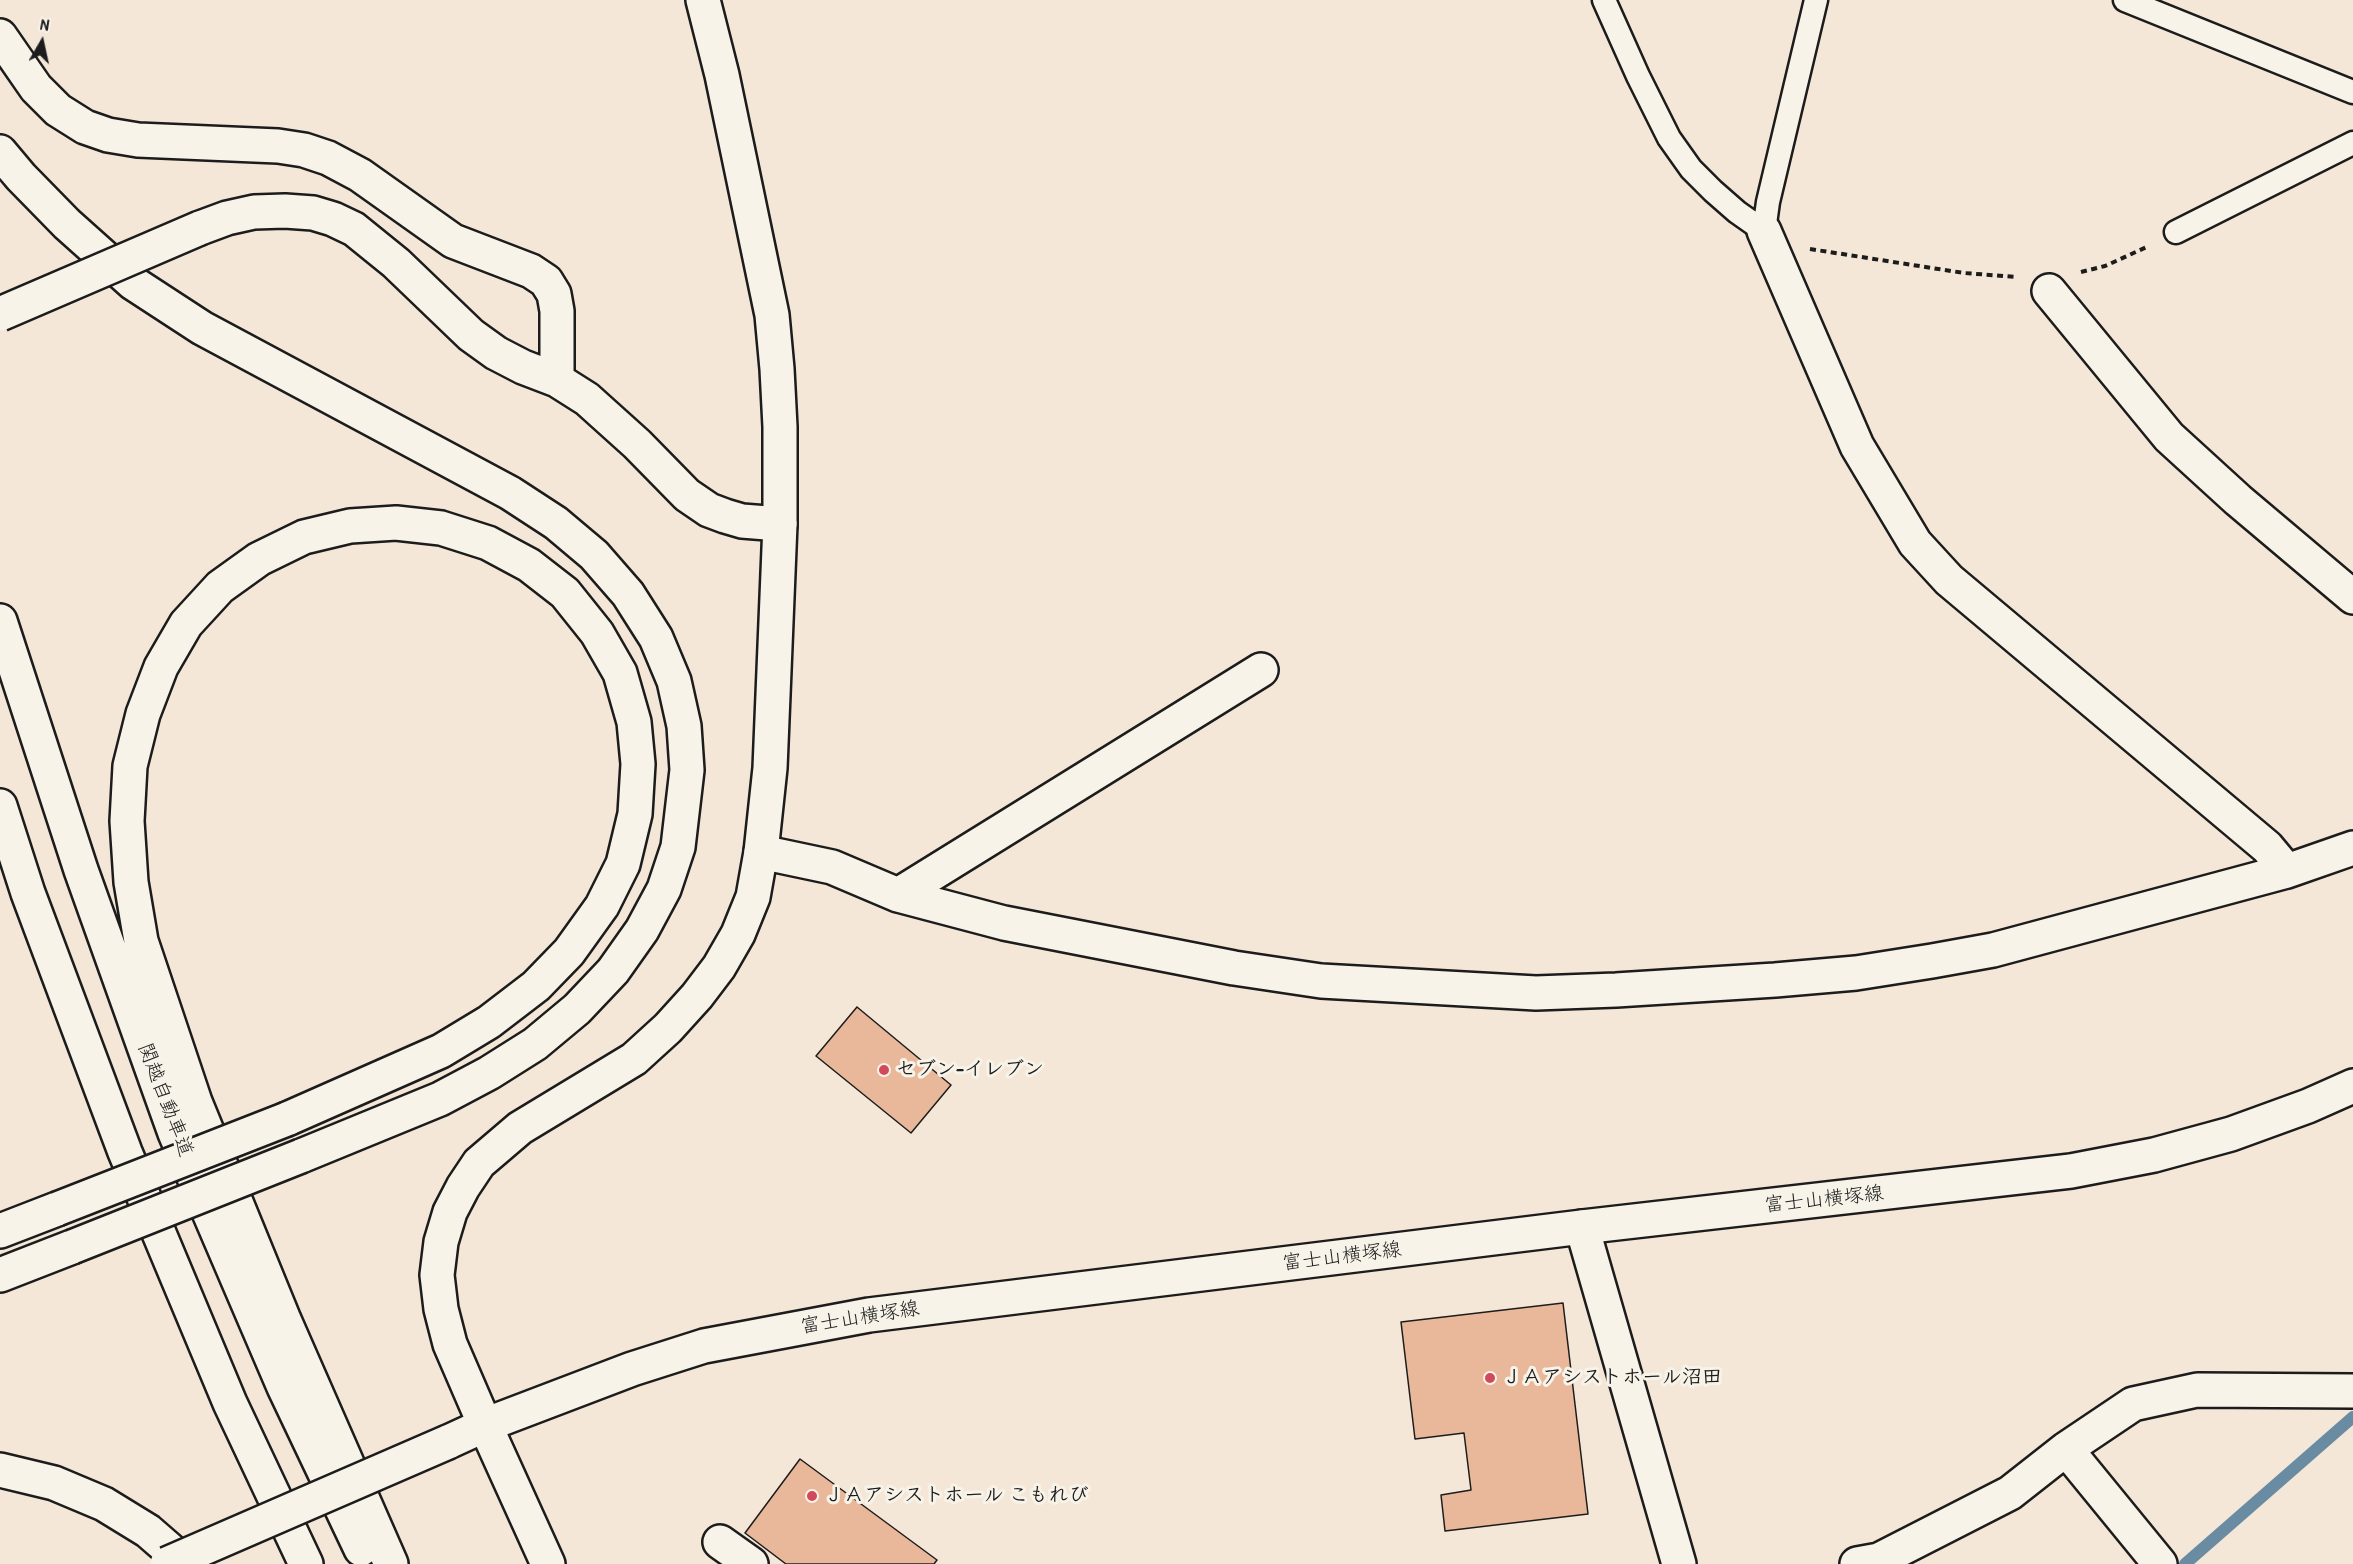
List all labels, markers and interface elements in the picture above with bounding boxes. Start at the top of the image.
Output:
north arrow [12,12,72,72]
text: N [39,13,51,36]
street label: 関越自動車道 [132,1040,198,1160]
place label: セブン-イレブン [896,1058,1044,1082]
marker: セブン-イレブン [877,1063,891,1077]
street label: 富士山横塚線 [1763,1182,1885,1218]
street label: 富士山横塚線 [1281,1238,1403,1276]
street label: 富士山横塚線 [799,1297,921,1339]
place label: ＪＡアシストホール沼田 [1502,1366,1722,1390]
marker: ＪＡアシストホール沼田 [1483,1371,1497,1385]
place label: ＪＡアシストホール こもれび [824,1484,1089,1508]
marker: ＪＡアシストホール こもれび [805,1489,819,1503]

